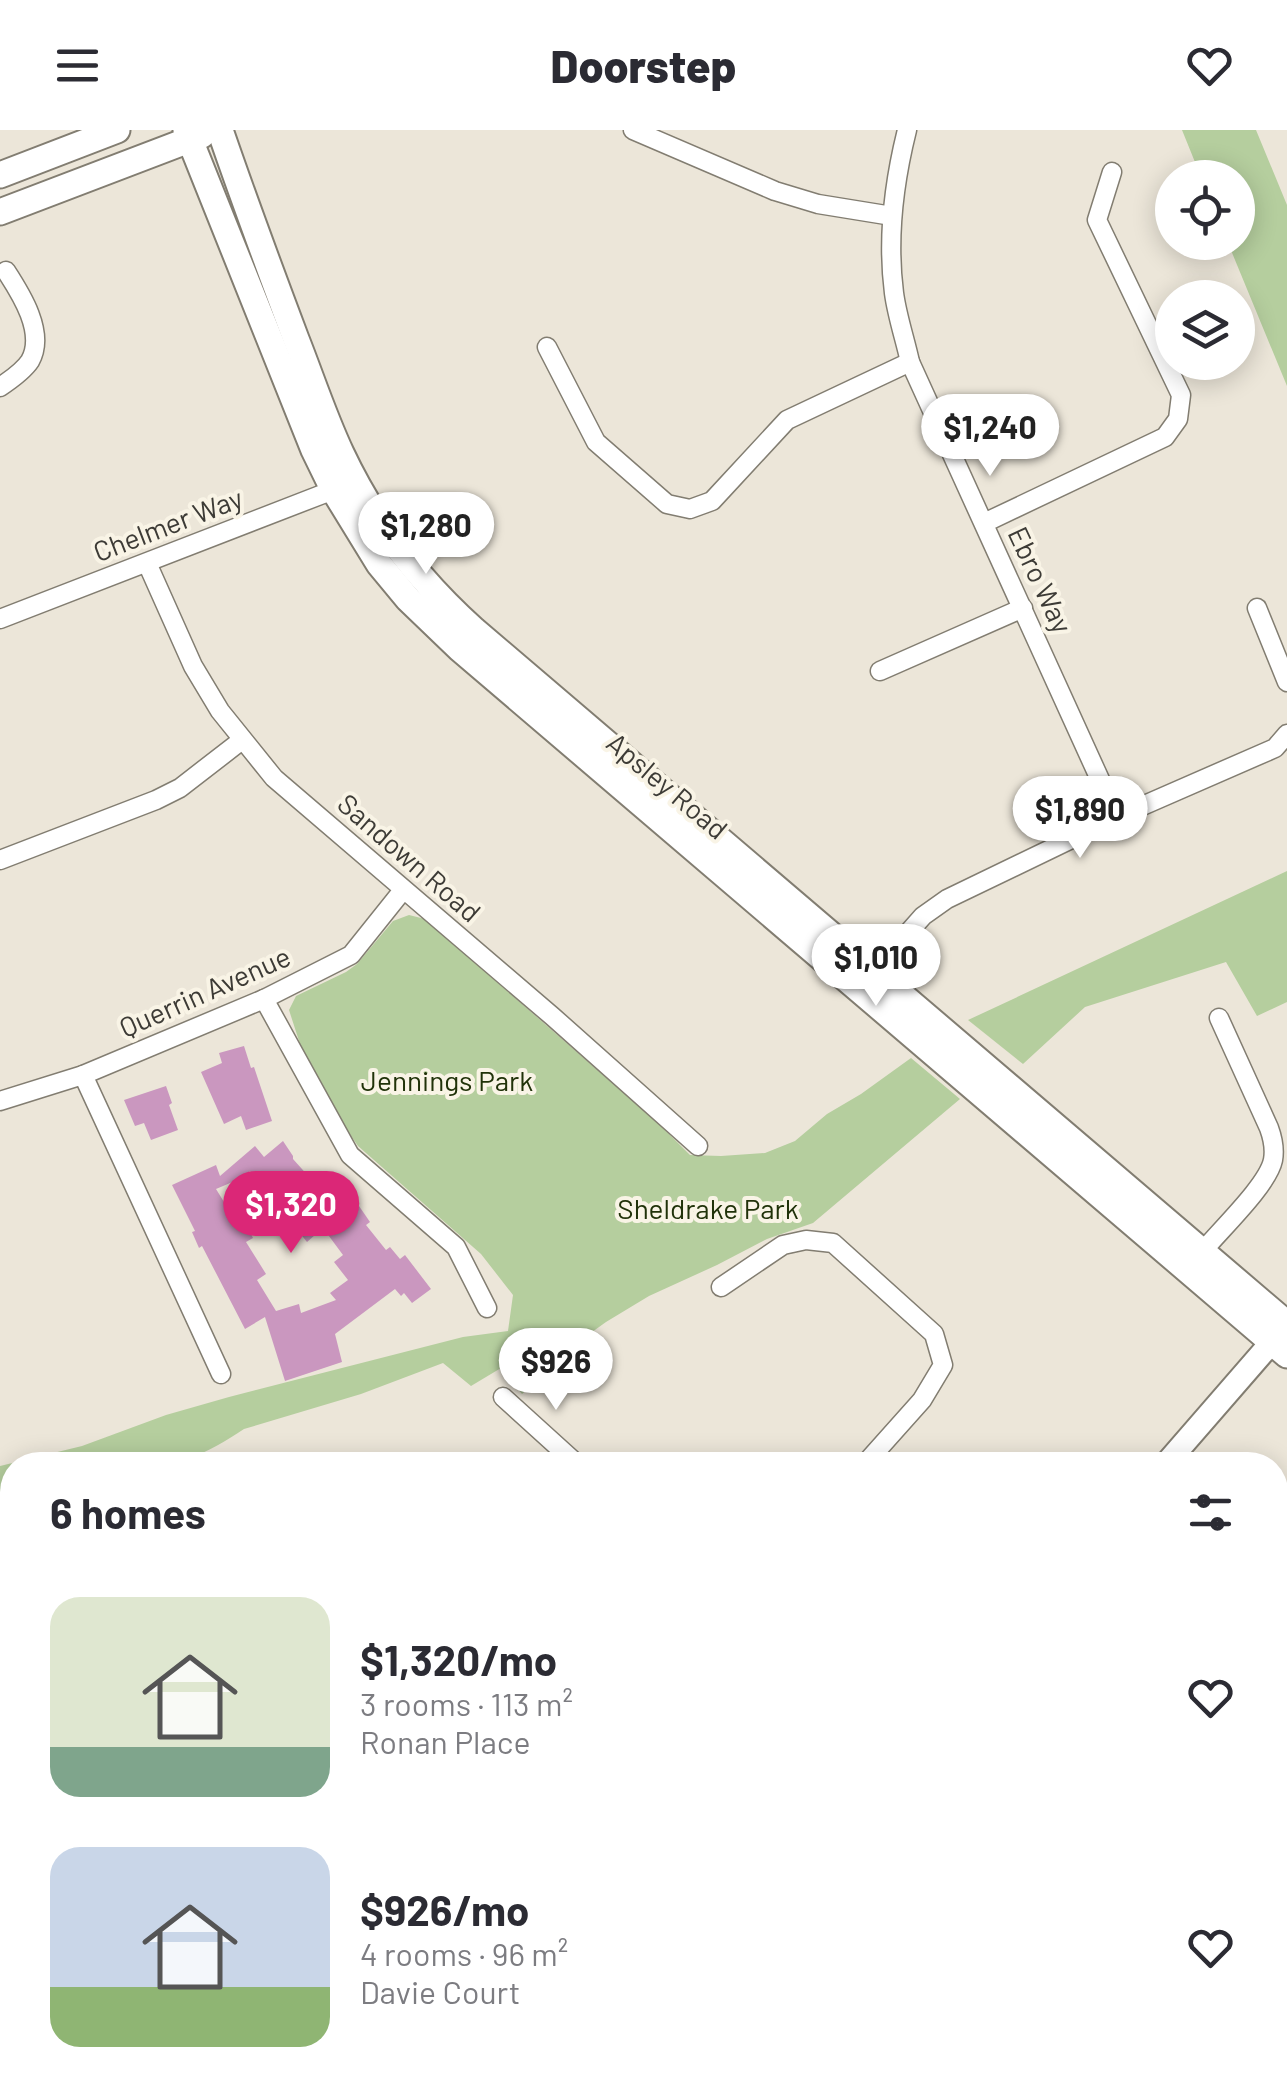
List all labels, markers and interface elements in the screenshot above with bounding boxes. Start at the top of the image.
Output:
icon: menu [50,38,105,93]
text: Doorstep [551,38,736,92]
icon: heart [1182,38,1237,93]
map controls [1155,160,1255,380]
button: locate [1155,160,1255,260]
button: layers [1155,280,1255,380]
pin: $1,240 [909,394,1071,479]
text: $1,240 [943,407,1037,445]
street label: Chelmer Way [88,480,247,568]
pin: $1,280 [345,492,507,577]
text: $1,280 [380,505,472,543]
street label: Ebro Way [1002,521,1080,638]
street label: Apsley Road [600,725,735,846]
pin: $1,890 [999,776,1161,861]
street label: Sandown Road [331,786,488,929]
text: $1,890 [1035,789,1125,827]
pin: $1,010 [795,924,957,1009]
text: $1,010 [834,937,918,975]
street label: Querrin Avenue [114,938,295,1044]
park label: Jennings Park [361,1063,533,1097]
pin: $1,320 [210,1171,372,1256]
text: $1,320 [245,1184,337,1222]
park label: Sheldrake Park [617,1191,799,1225]
pin: $926 [497,1328,615,1413]
text: $926 [521,1341,591,1379]
icon: filters [1183,1485,1238,1540]
text: 6 homes [50,1487,206,1537]
text: $1,320/mo [360,1634,557,1684]
icon: home [130,1637,250,1757]
icon: heart [1183,1670,1238,1725]
text: 3 rooms · 113 m² [360,1684,573,1722]
text: Ronan Place [360,1722,530,1760]
text: $926/mo [360,1884,529,1934]
icon: home [130,1887,250,2007]
icon: heart [1183,1920,1238,1975]
text: 4 rooms · 96 m² [360,1934,568,1972]
text: Davie Court [360,1972,520,2010]

